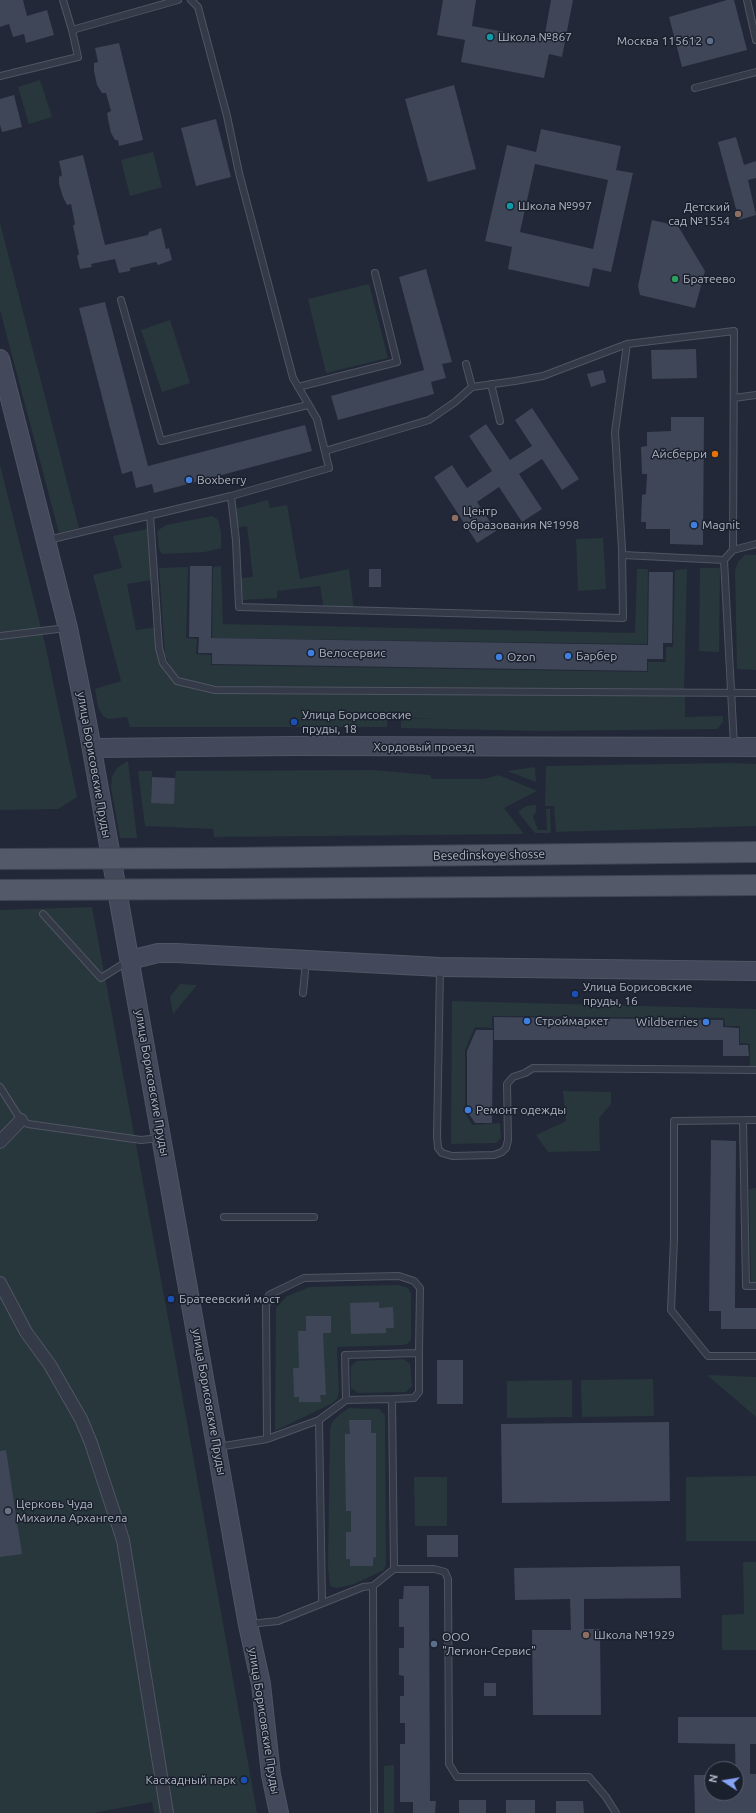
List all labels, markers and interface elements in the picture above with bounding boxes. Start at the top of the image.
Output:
place label: Школа №867 [498,30,572,44]
marker: Школа №867 [485,32,495,42]
place label: Москва 115612 [617,34,702,48]
marker: Москва 115612 [705,36,715,46]
place label: Школа №997 [518,199,592,213]
place label: Детский сад №1554 [668,200,730,228]
marker: Школа №997 [505,201,515,211]
marker: Детский сад №1554 [733,209,743,219]
place label: Братеево [683,272,736,286]
marker: Братеево [670,274,680,284]
place label: Айсберри [652,447,707,461]
marker: Айсберри [710,449,720,459]
place label: Boxberry [197,473,246,487]
marker: Boxberry [184,475,194,485]
place label: Центр образования №1998 [463,504,579,532]
marker: Центр образования №1998 [450,513,460,523]
place label: Magnit [702,518,740,532]
marker: Magnit [689,520,699,530]
place label: Велосервис [319,646,386,660]
marker: Велосервис [306,648,316,658]
place label: Барбер [576,649,617,663]
place label: Ozon [507,650,536,664]
marker: Барбер [563,651,573,661]
marker: Ozon [494,652,504,662]
street label: улица Борисовские Пруды [74,691,114,839]
place label: Улица Борисовские пруды, 18 [302,708,411,736]
marker: Улица Борисовские пруды, 18 [289,717,299,727]
street label: Хордовый проезд [373,740,475,754]
street label: Besedinskoye shosse [433,847,545,863]
place label: Улица Борисовские пруды, 16 [583,980,692,1008]
marker: Улица Борисовские пруды, 16 [570,989,580,999]
street label: улица Борисовские Пруды [132,1009,172,1157]
place label: Строймаркет [535,1014,608,1028]
place label: Wildberries [636,1015,698,1029]
marker: Строймаркет [522,1016,532,1026]
marker: Wildberries [701,1017,711,1027]
place label: Ремонт одежды [476,1103,566,1117]
marker: Ремонт одежды [463,1105,473,1115]
place label: Братеевский мост [179,1292,280,1306]
marker: Братеевский мост [166,1294,176,1304]
street label: улица Борисовские Пруды [189,1328,229,1476]
place label: Церковь Чуда Михаила Архангела [16,1497,127,1525]
marker: Церковь Чуда Михаила Архангела [3,1506,13,1516]
place label: Школа №1929 [594,1628,675,1642]
place label: ООО "Легион-Сервис" [442,1630,536,1658]
marker: Школа №1929 [581,1630,591,1640]
marker: ООО "Легион-Сервис" [429,1639,439,1649]
street label: улица Борисовские Пруды [245,1647,283,1795]
north arrow [704,1761,744,1801]
place label: Каскадный парк [146,1773,236,1787]
text: N [707,1773,720,1784]
marker: Каскадный парк [239,1775,249,1785]

